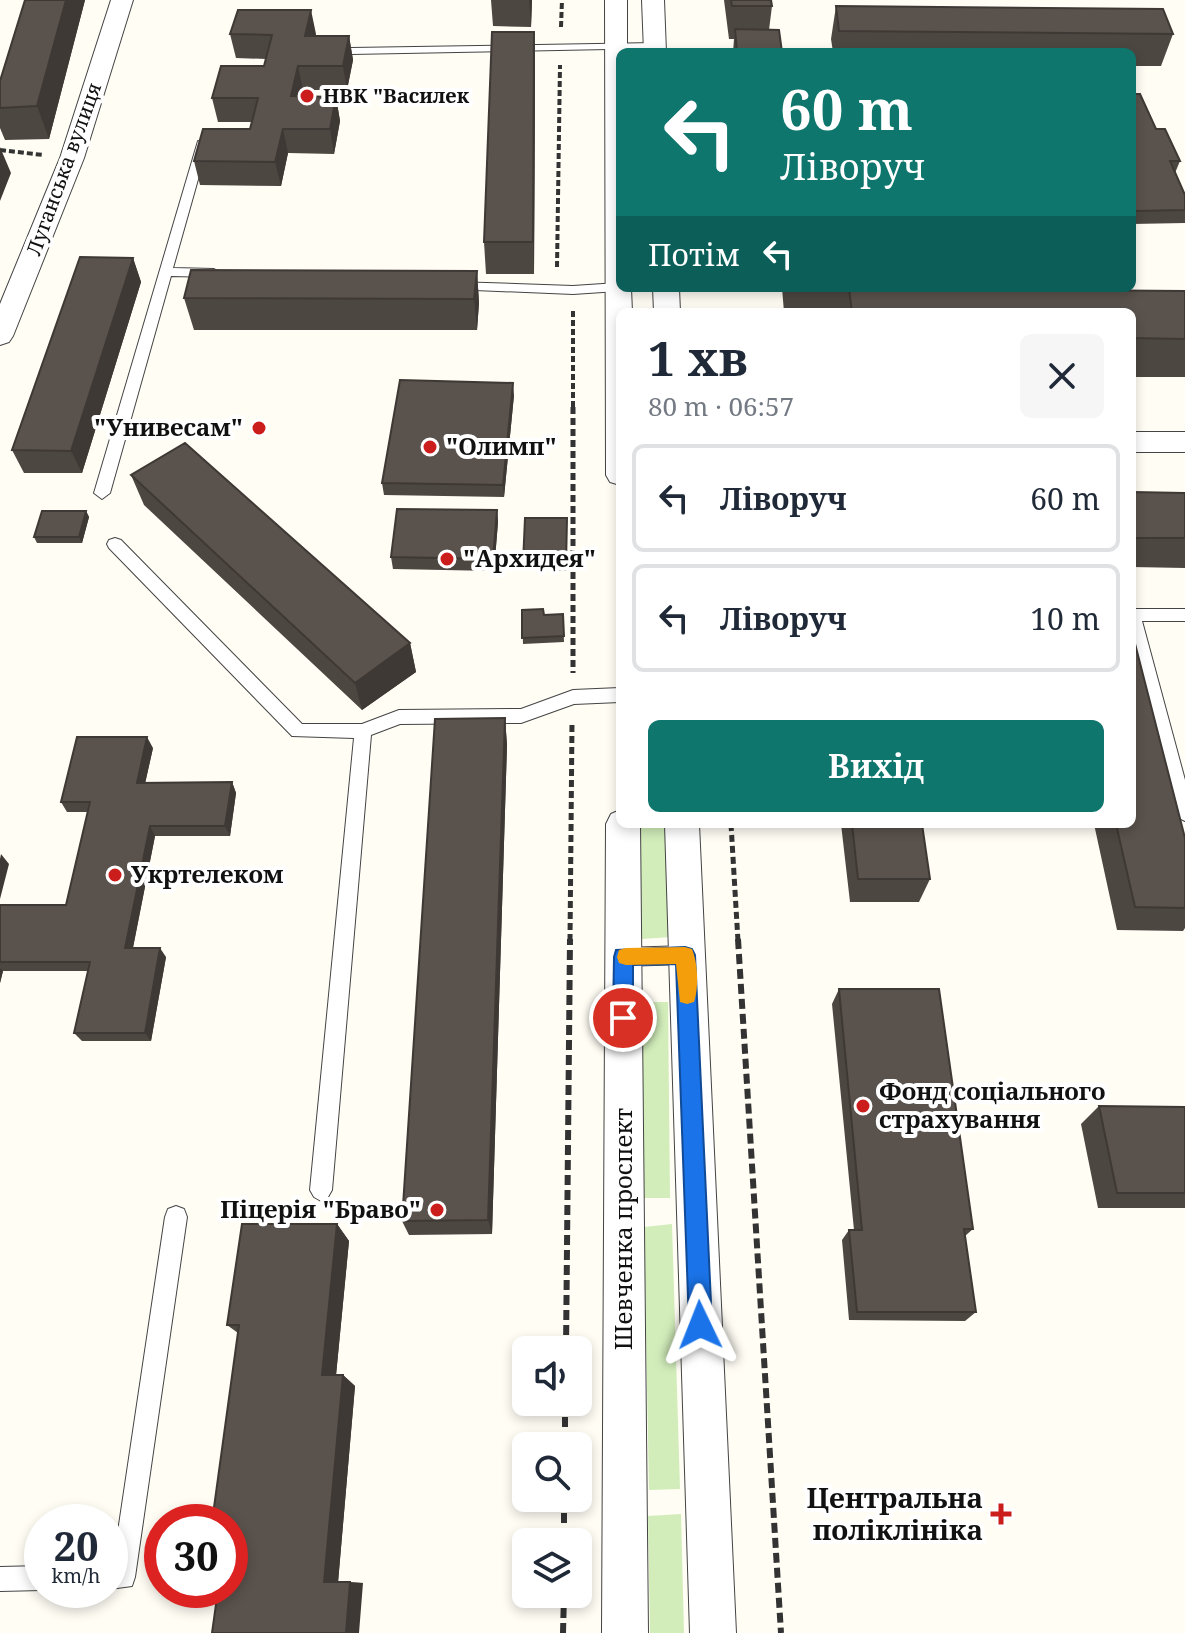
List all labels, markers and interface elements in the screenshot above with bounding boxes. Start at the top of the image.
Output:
text: 60 m [780,70,913,146]
street label: Луганська вулиця [20,79,107,259]
icon: left [648,80,752,184]
place label: НВК "Василек [323,82,470,109]
marker: НВК "Василек [298,87,316,105]
text: Ліворуч [780,142,926,191]
icon: left [756,232,800,276]
text: Потім [648,234,740,275]
text: 1 хв [648,325,748,390]
button: close [1020,334,1104,418]
text: 80 m · 06:57 [648,388,794,424]
place label: "Унивесам" [94,410,243,443]
marker: "Унивесам" [250,419,268,437]
place label: "Олимп" [446,429,557,462]
marker: "Олимп" [421,438,439,456]
icon: left [652,476,696,520]
text: Ліворуч [720,478,847,519]
text: 60 m [1030,478,1100,519]
place label: "Архидея" [463,541,596,574]
marker: "Архидея" [438,550,456,568]
icon: left [652,596,696,640]
text: Ліворуч [720,598,847,639]
text: 10 m [1030,598,1100,639]
button: Вихід [648,720,1104,812]
place label: Укртелеком [131,857,284,890]
marker: Укртелеком [106,866,124,884]
pin [589,984,657,1052]
icon: arrive [601,996,645,1040]
place label: Фонд соціального страхування [879,1074,1106,1135]
marker: Фонд соціального страхування [854,1097,872,1115]
street label: Шевченка проспект [606,1107,639,1350]
place label: Піцерія "Браво" [220,1192,421,1225]
marker: Піцерія "Браво" [428,1201,446,1219]
position arrow [658,1283,742,1367]
map controls [512,1336,592,1608]
button: sound [512,1336,592,1416]
button: search [512,1432,592,1512]
place label: Центральна поліклініка [807,1478,983,1548]
marker: Центральна поліклініка [990,1503,1012,1525]
speed limit sign: 30 [144,1504,248,1608]
text: 20 [53,1518,99,1573]
button: layers [512,1528,592,1608]
text: km/h [51,1562,101,1589]

